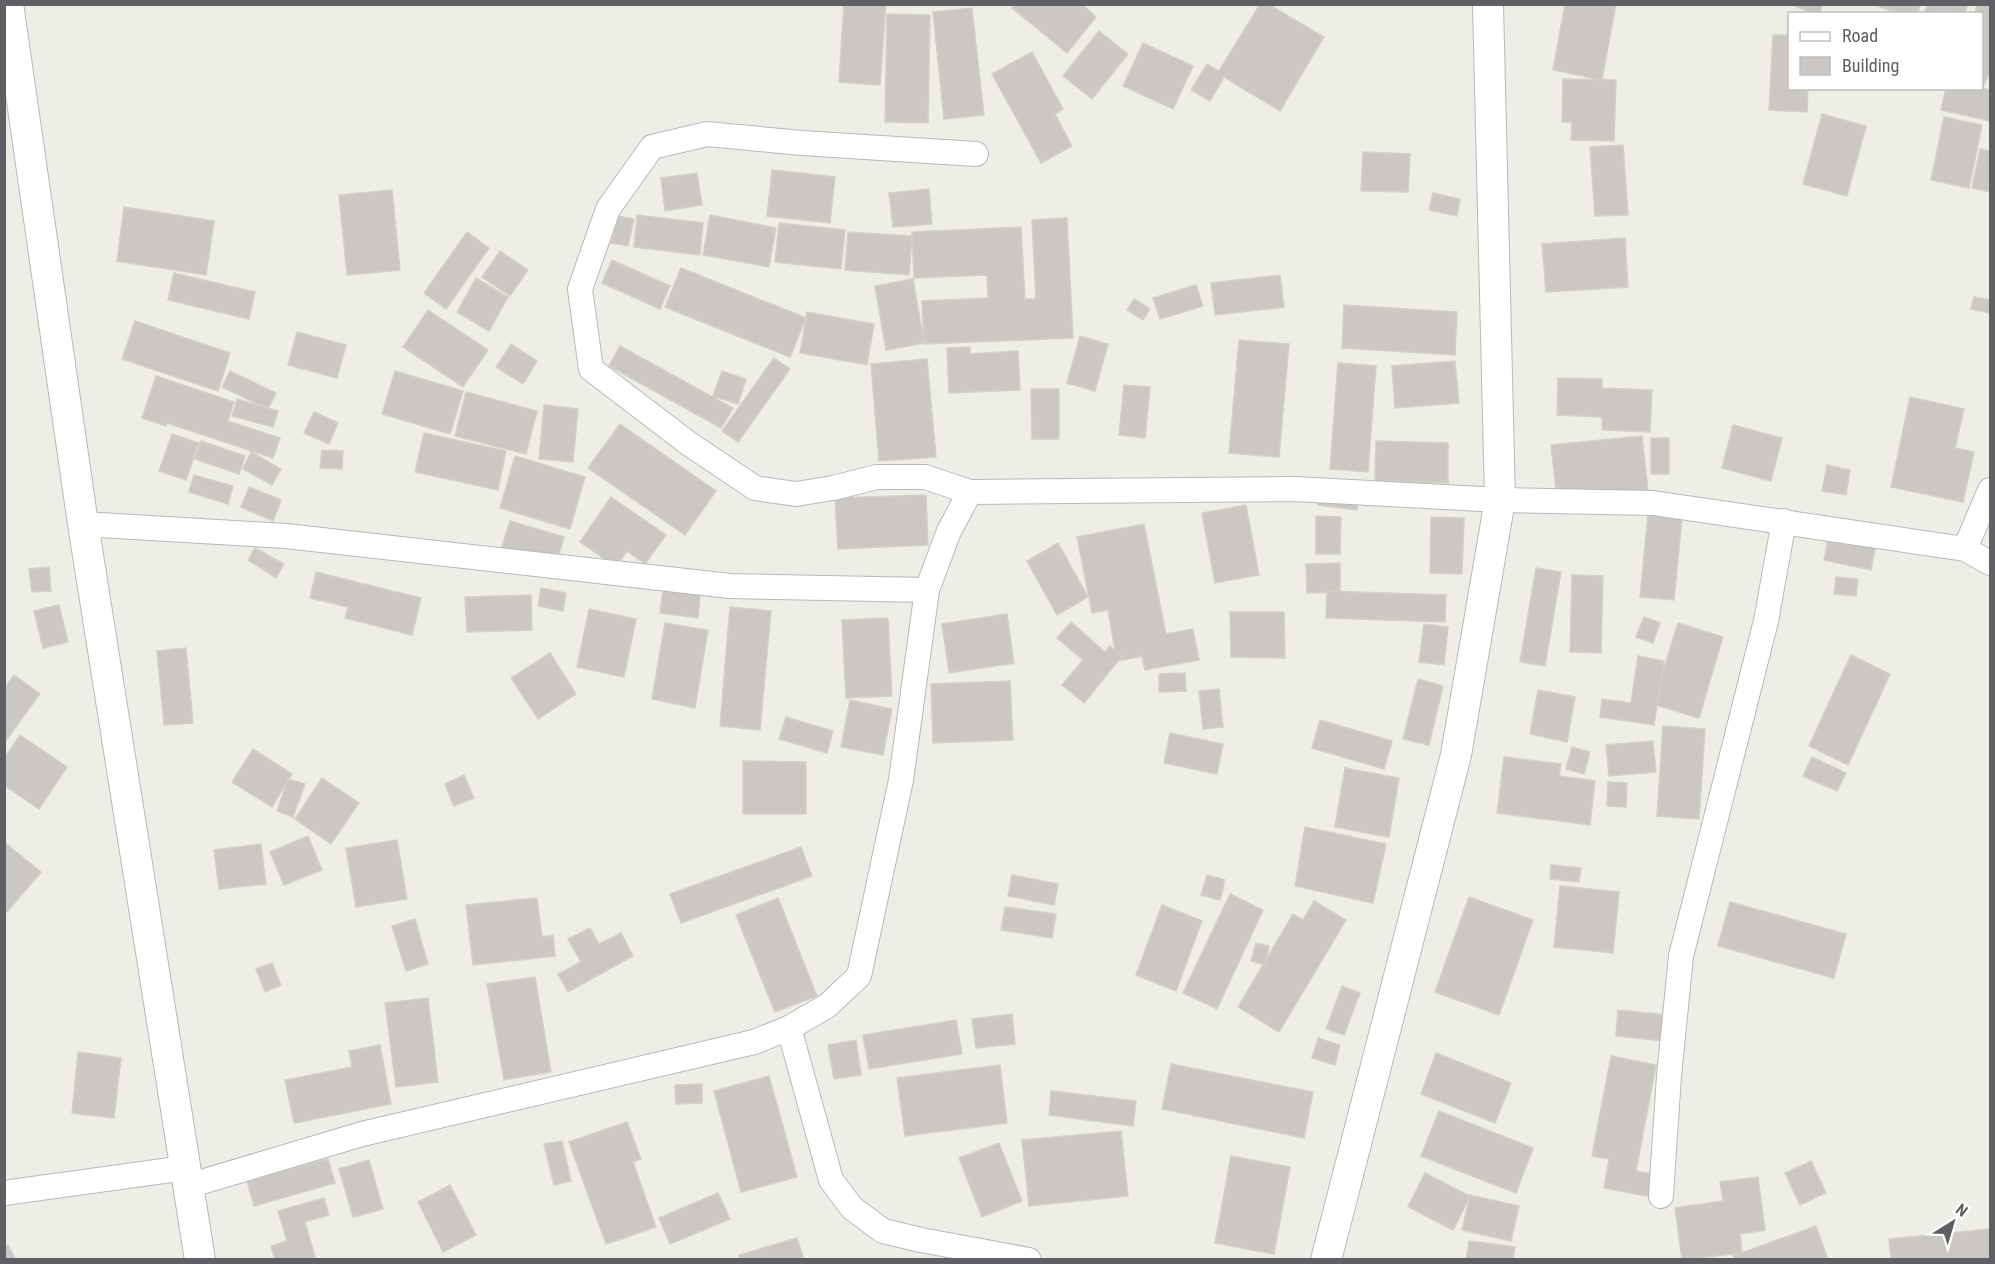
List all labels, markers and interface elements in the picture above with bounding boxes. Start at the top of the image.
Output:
legend [1788,12,1983,90]
text: Road [1842,25,1878,46]
text: Building [1842,55,1899,76]
north arrow [1923,1192,1983,1252]
text: N [1952,1200,1971,1221]

